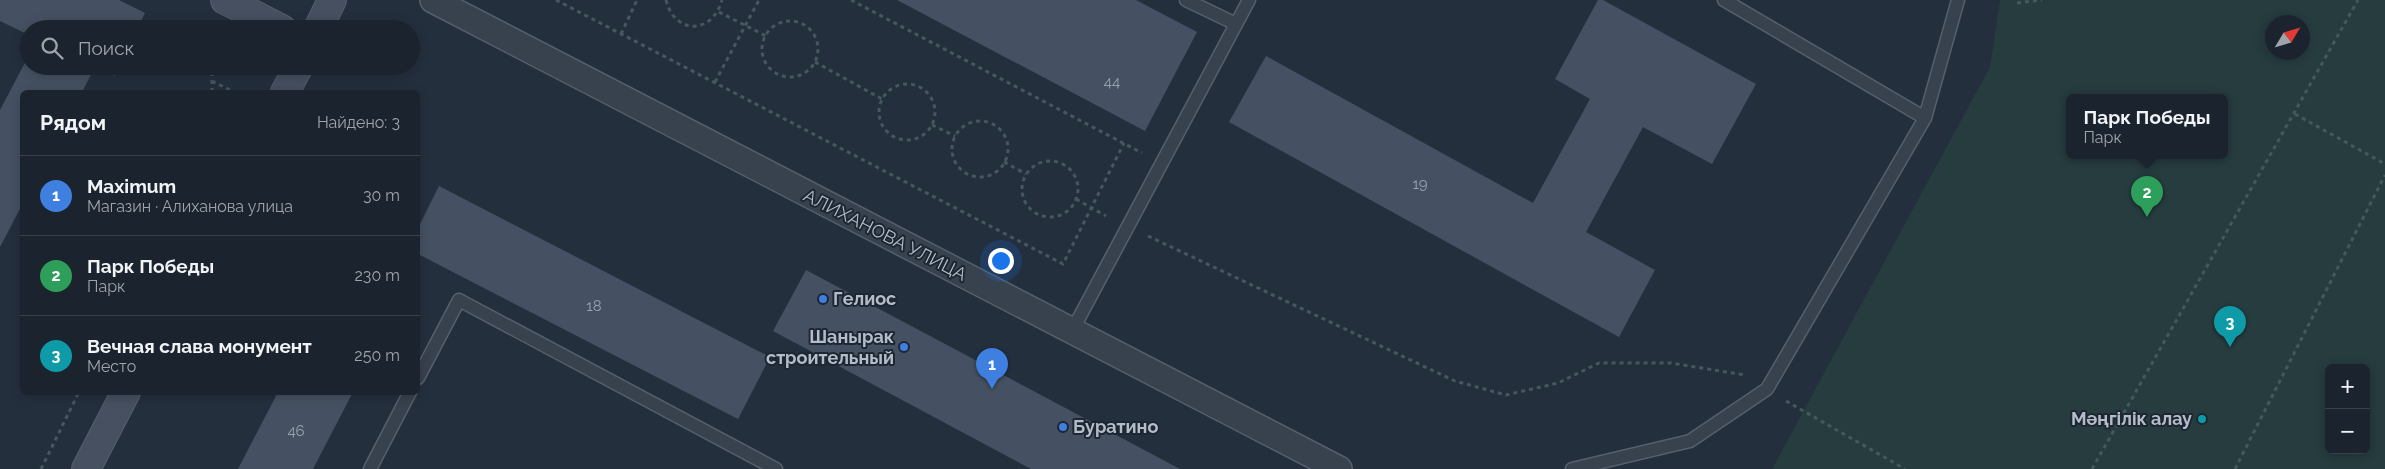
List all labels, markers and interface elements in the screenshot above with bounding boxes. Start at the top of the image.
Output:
north arrow [2265,15,2310,60]
search box [20,20,420,75]
icon: search [38,34,66,62]
text: Поиск [78,37,134,59]
house number: 44 [1104,73,1120,91]
popup [2066,94,2228,159]
text: Парк Победы [2083,106,2211,128]
text: Рядом [40,110,106,135]
text: Найдено: 3 [317,113,400,132]
text: Парк [2083,128,2122,147]
text: Maximum [87,175,176,197]
house number: 19 [1412,175,1428,193]
pin: 2 [2131,176,2163,217]
street label: АЛИХАНОВА УЛИЦА [800,184,970,285]
text: 1 [52,186,60,205]
text: 30 m [363,186,400,205]
text: Магазин · Алиханова улица [87,197,293,216]
your location [988,248,1014,274]
text: Парк Победы [87,255,214,277]
text: 2 [51,266,61,285]
text: 230 m [355,266,400,285]
text: Парк [87,277,125,296]
place label: Гелиос [833,288,896,309]
marker: Гелиос [817,293,829,305]
house number: 18 [586,297,602,315]
pin: 3 [2214,306,2246,347]
place label: Шанырак строительный [766,326,894,368]
text: Вечная слава монумент [87,335,312,357]
marker: Шанырак строительный [898,341,910,353]
text: 3 [52,346,60,365]
text: 250 m [354,346,400,365]
pin: 1 [976,348,1008,389]
text: Место [87,357,136,376]
map controls [2325,364,2370,454]
button: + [2325,364,2370,409]
place label: Мәңгілік алау [2071,408,2192,429]
button: − [2325,409,2370,454]
marker: Мәңгілік алау [2196,413,2208,425]
place label: Буратино [1073,416,1158,437]
marker: Буратино [1057,421,1069,433]
house number: 46 [287,422,305,440]

